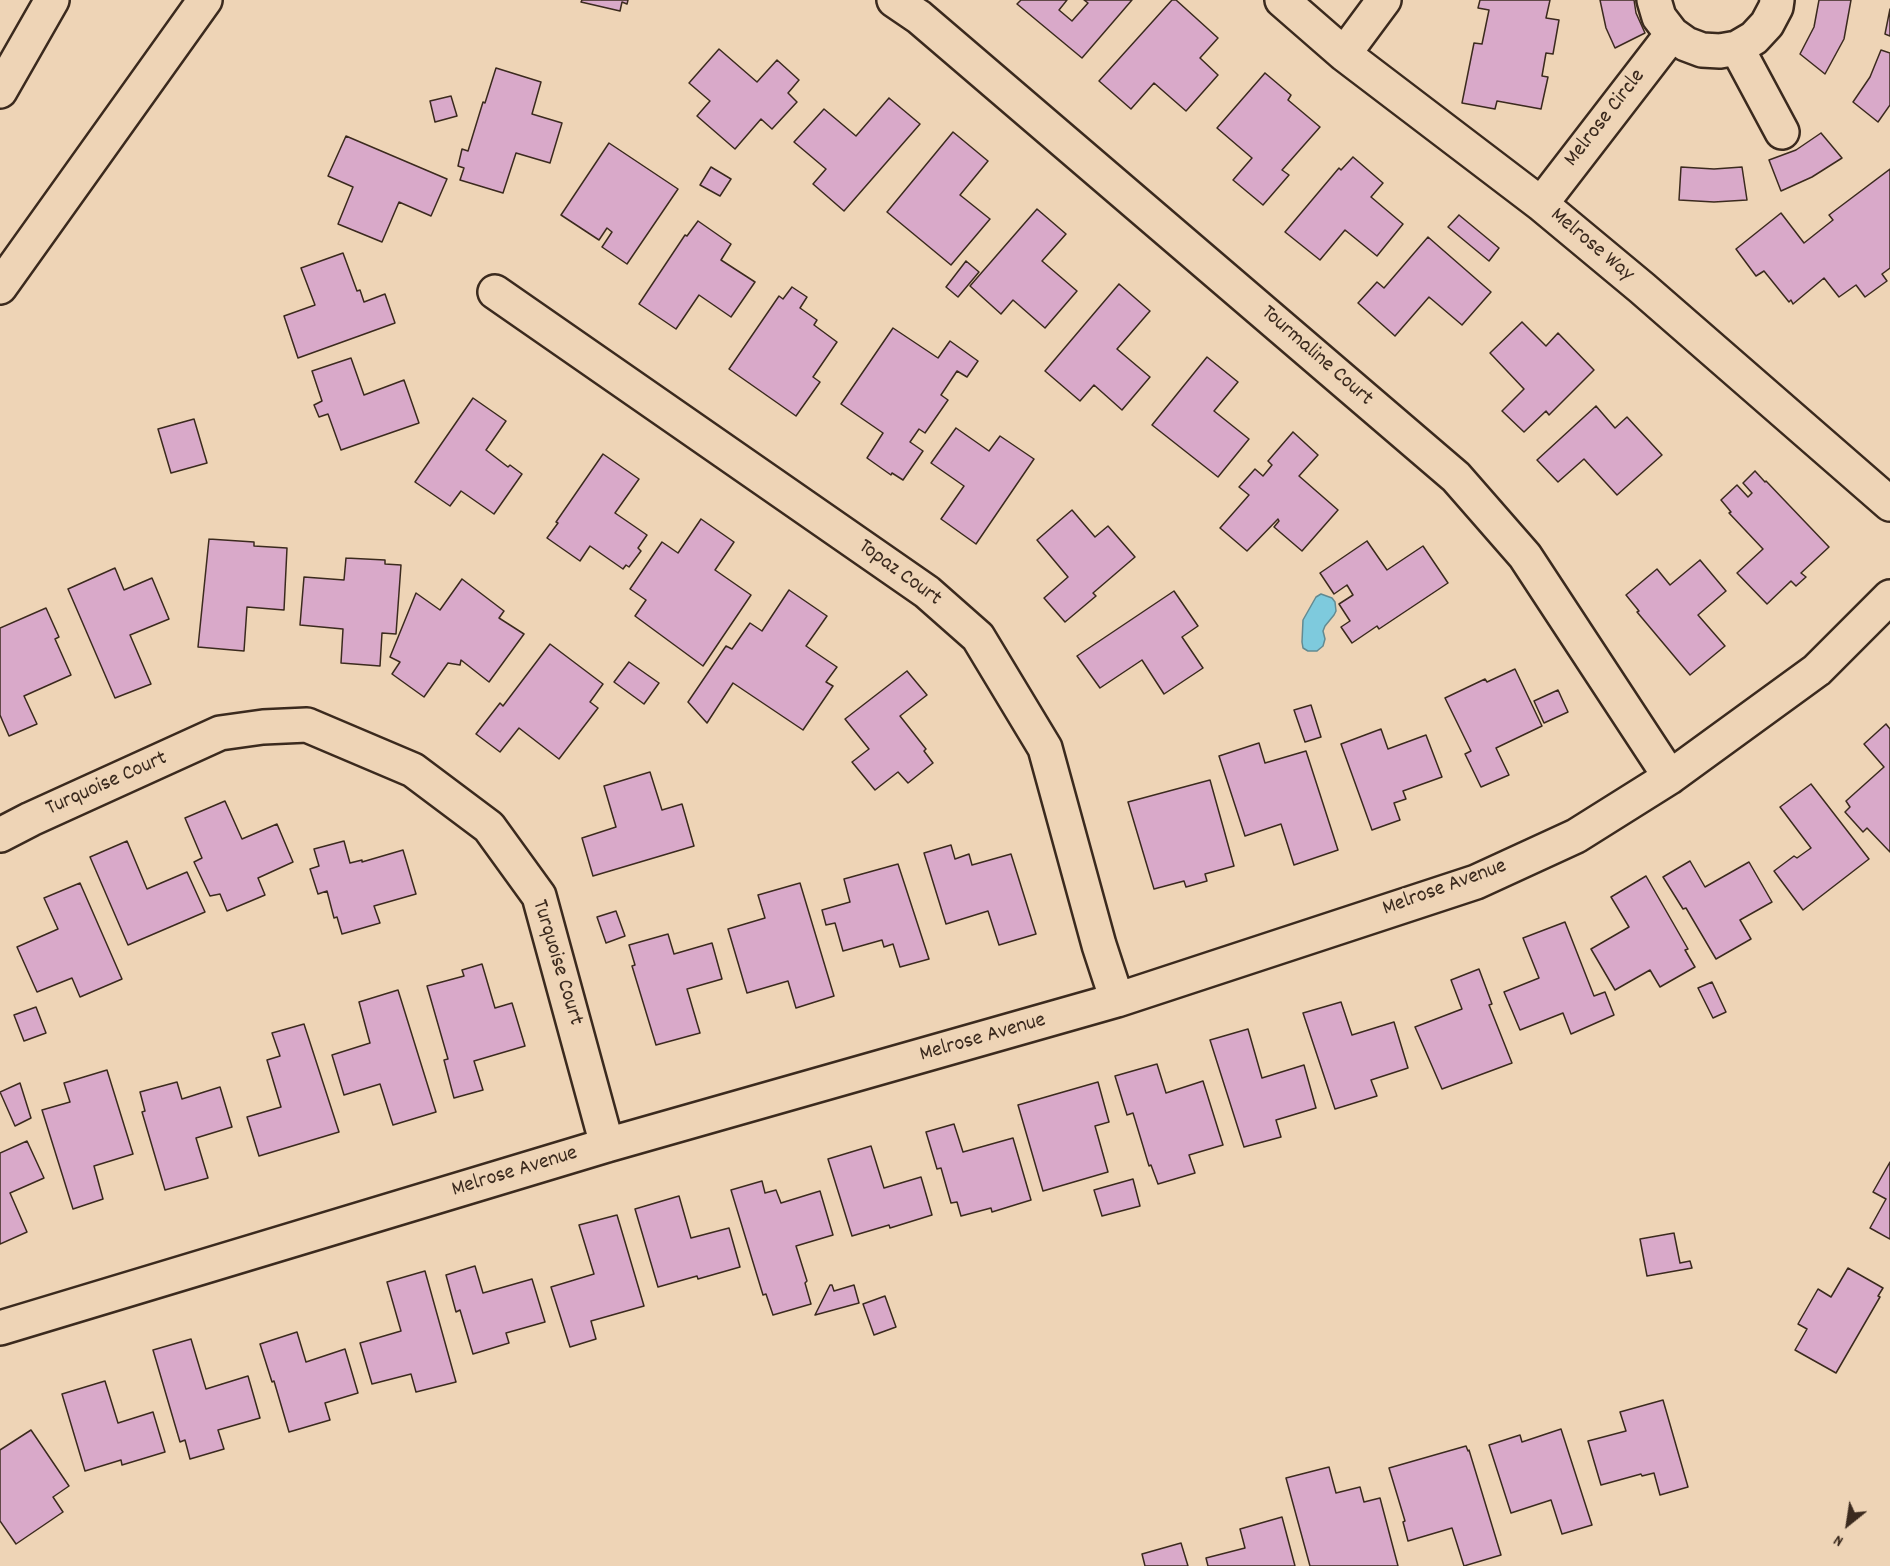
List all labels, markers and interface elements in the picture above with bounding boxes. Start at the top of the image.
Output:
street label: Melrose Circle [1560,65,1652,173]
street label: Melrose Way [1544,203,1638,289]
street label: Tourmaline Court [1254,301,1378,413]
street label: Topaz Court [852,535,946,613]
street label: Turquoise Court [42,747,172,823]
street label: Melrose Avenue [1379,854,1511,924]
street label: Turquoise Court [524,897,588,1029]
street label: Melrose Avenue [917,1008,1049,1070]
street label: Melrose Avenue [449,1141,581,1205]
north arrow [1818,1494,1878,1554]
text: N [1830,1528,1848,1552]

